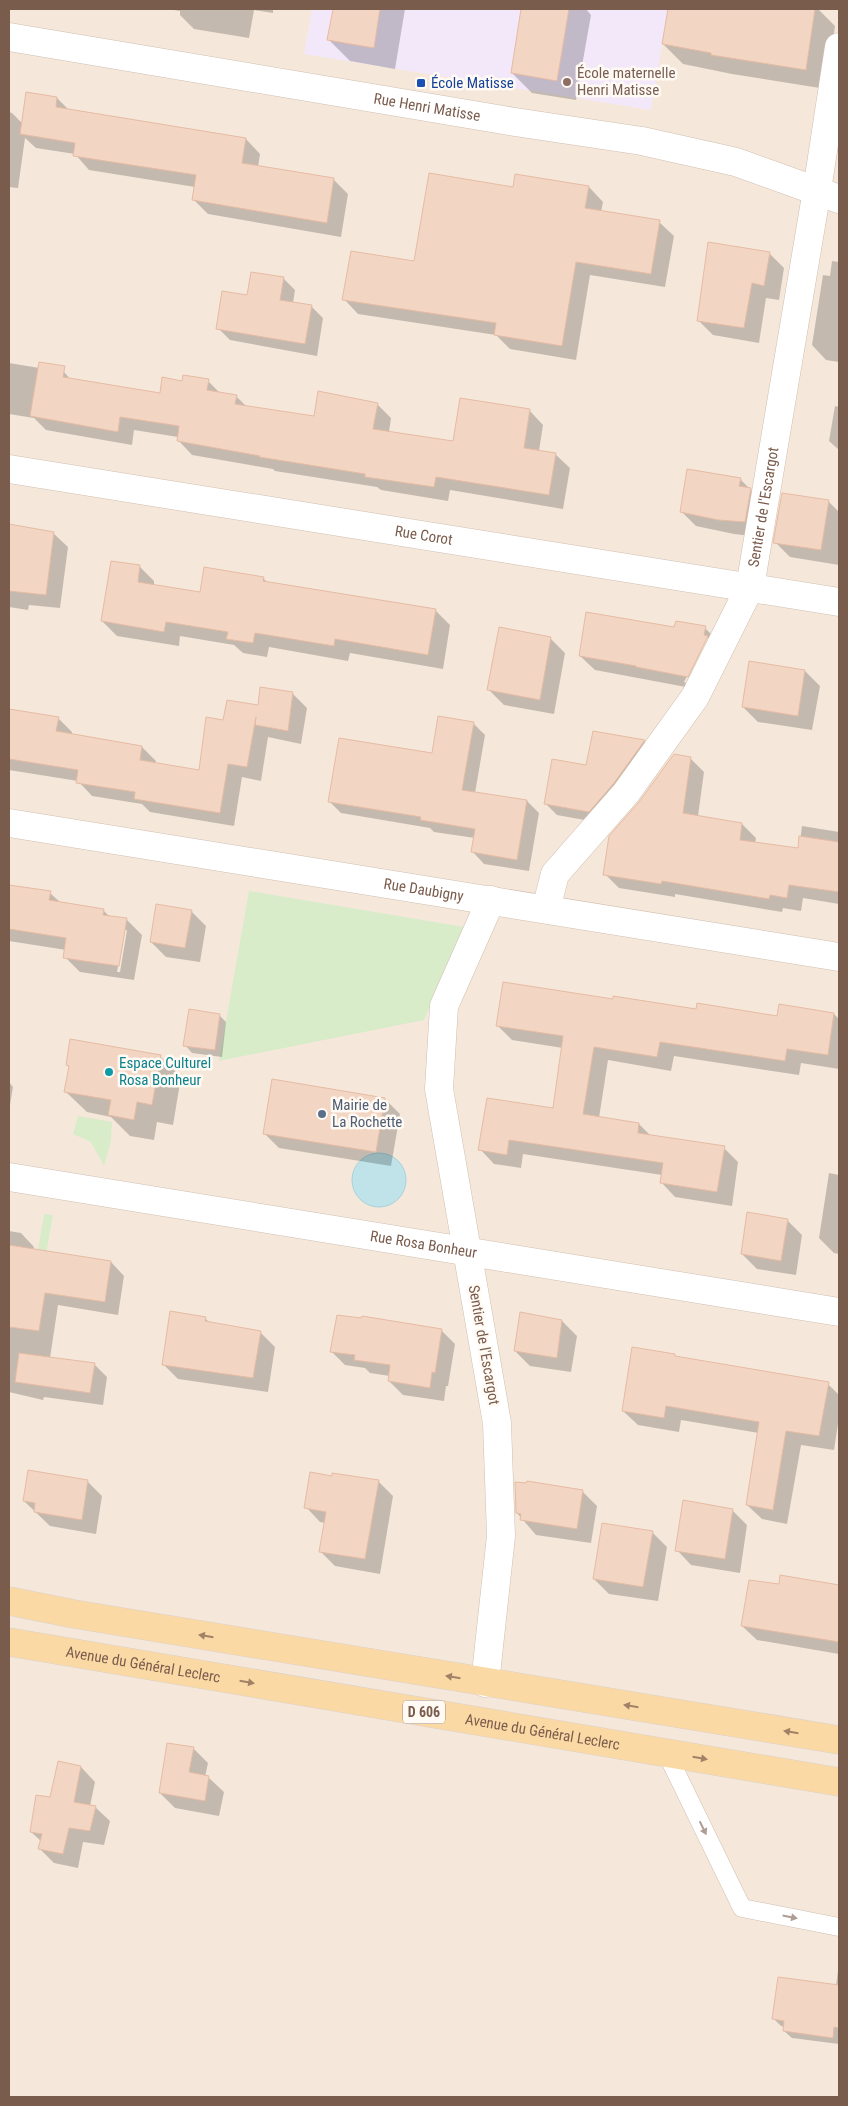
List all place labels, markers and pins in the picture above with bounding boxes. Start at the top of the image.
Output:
place label: École maternelle Henri Matisse [577,64,675,99]
place label: École Matisse [431,74,514,92]
marker: École maternelle Henri Matisse [561,76,573,88]
marker: École Matisse [415,77,427,89]
place label: Espace Culturel Rosa Bonheur [119,1054,211,1089]
marker: Espace Culturel Rosa Bonheur [103,1066,115,1078]
place label: Mairie de La Rochette [332,1096,402,1131]
marker: Mairie de La Rochette [316,1108,328,1120]

